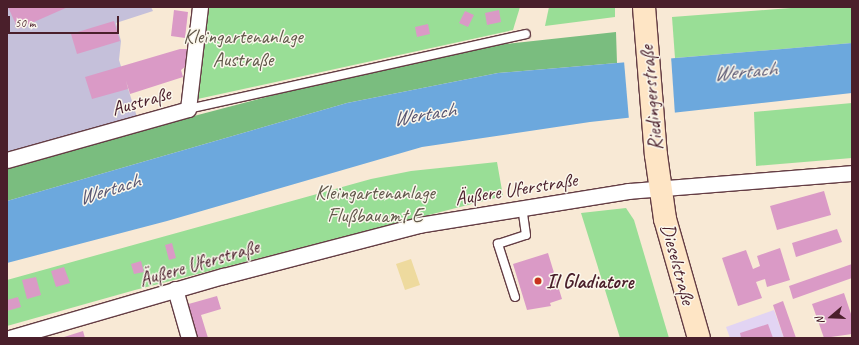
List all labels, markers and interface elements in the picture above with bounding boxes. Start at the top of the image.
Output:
scale bar [10,8,121,34]
text: 50 m [15,15,35,31]
park label: Kleingartenanlage Austraße [183,24,303,71]
street label: Riedingerstraße [634,44,668,152]
water label: Wertach [713,56,777,86]
street label: Austraße [109,81,173,121]
water label: Wertach [391,97,457,131]
water label: Wertach [75,168,143,210]
street label: Äußere Uferstraße [453,168,579,210]
park label: Kleingartenanlage Flußbauamt E [315,180,435,227]
street label: Dieselstraße [656,221,700,307]
street label: Äußere Uferstraße [136,234,262,292]
place label: Il Gladiatore [546,269,634,293]
marker: Il Gladiatore [533,276,543,286]
north arrow [811,297,851,337]
text: N [812,315,827,326]

